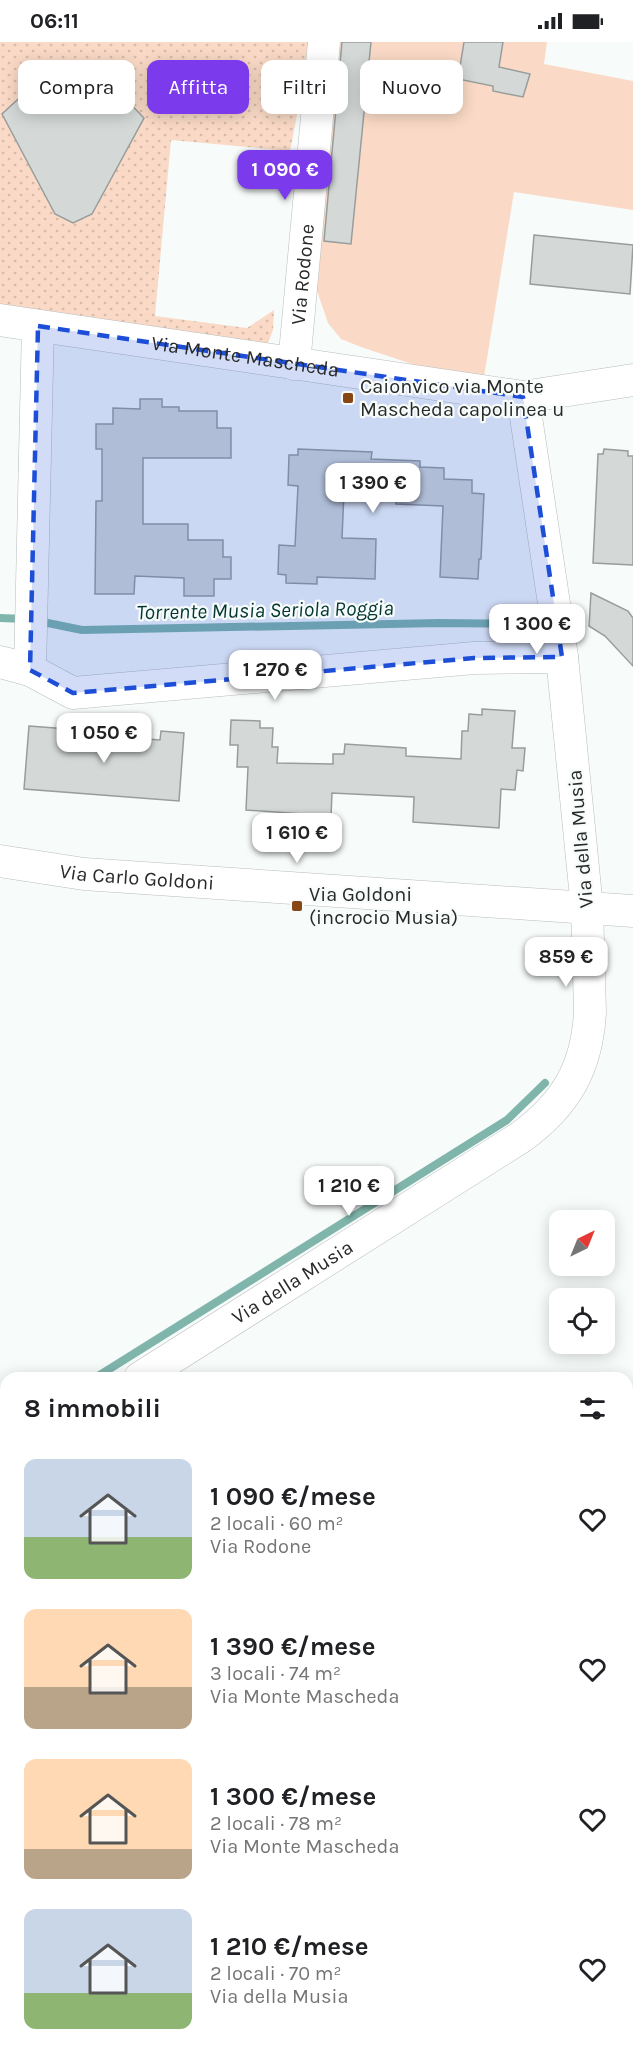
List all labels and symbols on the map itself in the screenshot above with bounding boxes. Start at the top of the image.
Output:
pin: 1 090 € [230,150,340,201]
street label: Via Rodone [287,223,319,326]
street label: Via Monte Mascheda [150,331,341,382]
place label: Caionvico via Monte Mascheda capolinea u [360,375,564,421]
marker: Caionvico via Monte Mascheda capolinea u [341,391,355,405]
pin: 1 390 € [318,463,428,514]
water label: Torrente Musia Seriola Roggia [136,596,394,624]
pin: 1 300 € [482,604,592,655]
pin: 1 270 € [220,650,330,701]
pin: 1 050 € [49,713,159,764]
street label: Via della Musia [563,769,598,909]
pin: 1 610 € [242,813,352,864]
street label: Via Carlo Goldoni [58,859,215,895]
place label: Via Goldoni (incrocio Musia) [309,883,458,929]
marker: Via Goldoni (incrocio Musia) [290,899,304,913]
pin: 859 € [524,937,608,988]
pin: 1 210 € [294,1166,404,1217]
north arrow [549,1210,615,1276]
street label: Via della Musia [228,1235,357,1329]

